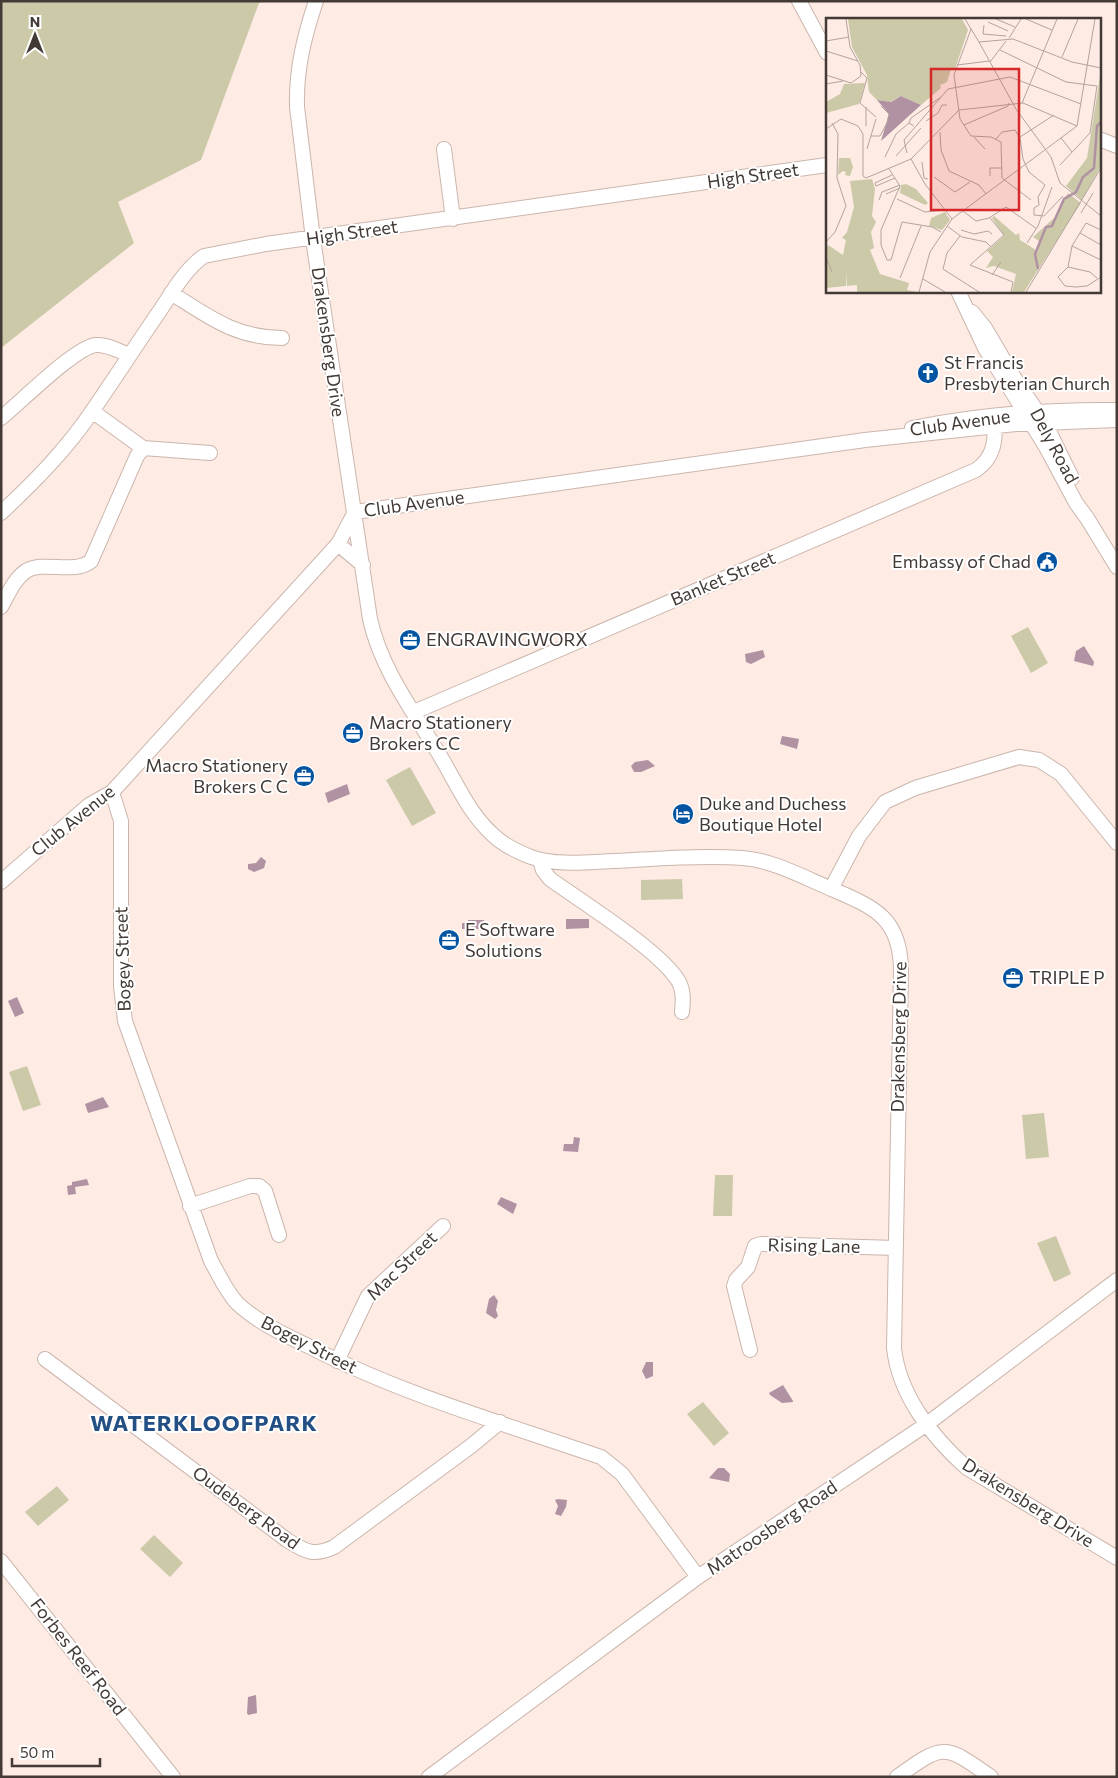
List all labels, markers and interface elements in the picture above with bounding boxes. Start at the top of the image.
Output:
north arrow [10,10,60,60]
text: N [30,13,40,30]
inset map [826,18,1100,292]
street label: High Street [706,158,800,192]
street label: High Street [305,215,399,249]
street label: Drakensberg Drive [308,266,350,418]
place label: St Francis Presbyterian Church [944,351,1110,394]
church icon: St Francis Presbyterian Church [916,361,940,385]
street label: Club Avenue [908,404,1011,440]
street label: Dely Road [1026,404,1084,487]
street label: Club Avenue [362,485,465,521]
street label: Banket Street [667,546,778,610]
place label: Embassy of Chad [892,550,1031,572]
public building icon: Embassy of Chad [1035,550,1059,574]
office icon: ENGRAVINGWORX [398,628,422,652]
place label: ENGRAVINGWORX [426,628,588,650]
place label: Macro Stationery Brokers CC [369,711,512,754]
office icon: Macro Stationery Brokers CC [341,721,365,745]
place label: Macro Stationery Brokers C C [145,754,288,797]
office icon: Macro Stationery Brokers C C [292,764,316,788]
street label: Club Avenue [26,780,119,861]
place label: Duke and Duchess Boutique Hotel [699,792,847,835]
hotel icon: Duke and Duchess Boutique Hotel [671,802,695,826]
street label: Bogey Street [109,906,135,1012]
place label: E Software Solutions [465,918,555,961]
office icon: E Software Solutions [437,928,461,952]
street label: Drakensberg Drive [886,961,910,1113]
office icon: TRIPLE P [1001,966,1025,990]
place label: TRIPLE P [1029,966,1105,988]
street label: Mac Street [361,1226,441,1304]
street label: Rising Lane [768,1233,860,1257]
street label: Bogey Street [258,1311,361,1378]
district label: WATERKLOOFPARK [90,1409,318,1436]
street label: Drakensberg Drive [959,1453,1098,1552]
street label: Oudeberg Road [189,1461,305,1553]
street label: Matroosberg Road [702,1475,841,1579]
street label: Forbes Reef Road [26,1593,131,1719]
scale bar [12,1736,100,1768]
text: 50 m [20,1743,54,1761]

